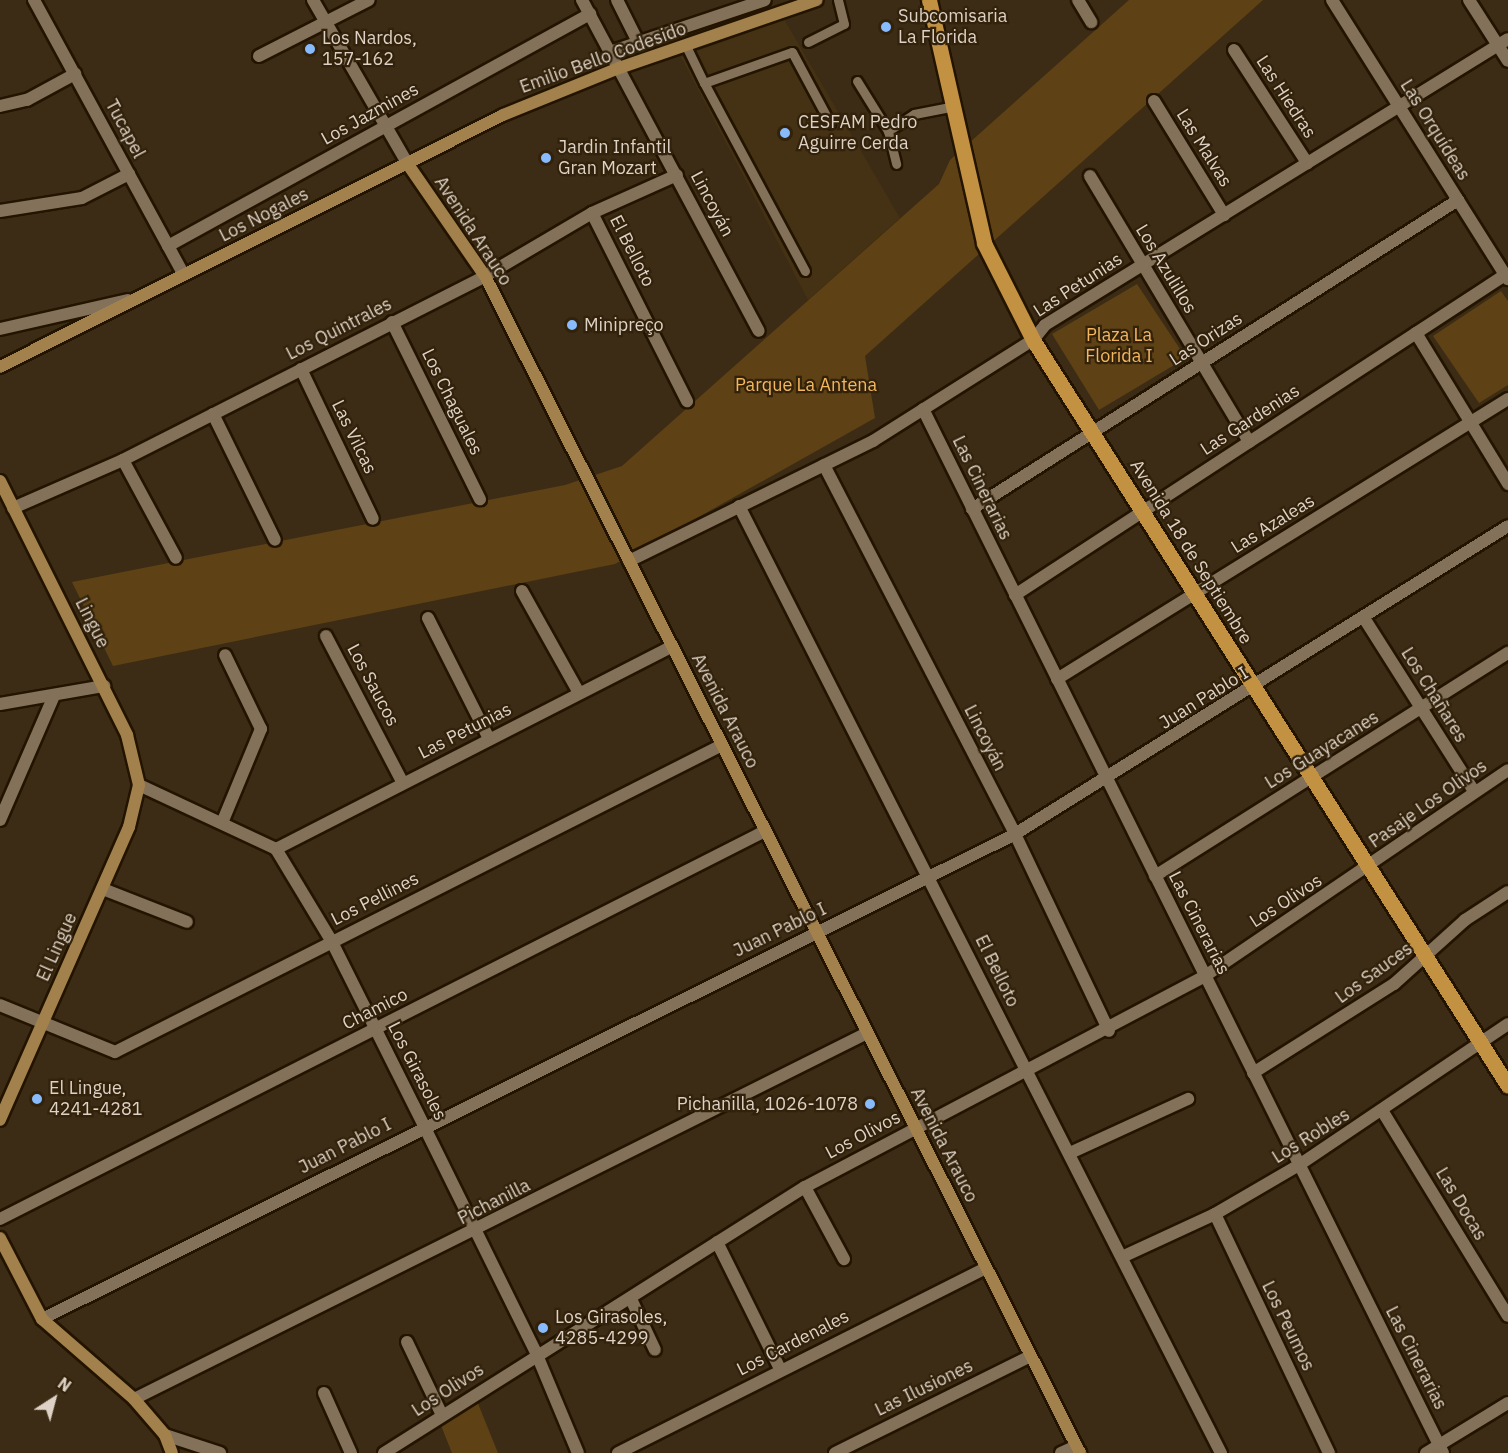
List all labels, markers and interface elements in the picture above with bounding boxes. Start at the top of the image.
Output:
place label: Subcomisaria La Florida [898,6,1007,48]
street label: Emilio Bello Codesido [517,18,689,98]
marker: Subcomisaria La Florida [879,20,893,34]
place label: Los Nardos, 157-162 [322,28,417,70]
marker: Los Nardos, 157-162 [303,42,317,56]
street label: Las Hiedras [1251,52,1321,142]
street label: Las Orquídeas [1395,76,1475,184]
street label: Los Jazmines [317,78,423,150]
street label: Tucapel [101,96,149,162]
street label: Las Malvas [1172,105,1236,191]
place label: CESFAM Pedro Aguirre Cerda [798,112,917,154]
marker: CESFAM Pedro Aguirre Cerda [776,124,794,142]
place label: Jardin Infantil Gran Mozart [558,137,672,180]
marker: Jardin Infantil Gran Mozart [539,151,553,165]
street label: Lincoyán [686,167,738,241]
street label: Avenida Arauco [430,172,516,290]
street label: Los Nogales [216,183,312,247]
street label: El Belloto [605,212,659,290]
street label: Los Azulillos [1131,221,1201,317]
street label: Las Petunias [1029,248,1127,322]
street label: Los Quintrales [283,293,395,365]
street label: Las Orizas [1166,308,1246,370]
place label: Minipreço [584,314,664,336]
marker: Minipreço [565,318,579,332]
park label: Plaza La Florida I [1085,325,1153,368]
street label: Los Chaguales [417,345,487,459]
park label: Parque La Antena [735,374,877,396]
street label: Las Gardenias [1196,380,1304,460]
street label: Las Vilcas [327,397,381,477]
street label: Las Cinerarias [948,432,1016,544]
street label: Avenida 18 de Septiembre [1125,456,1257,648]
street label: Las Azaleas [1227,490,1319,558]
street label: Lingue [70,594,114,652]
street label: Los Saucos [342,640,404,730]
street label: Los Chañares [1396,644,1472,746]
street label: Avenida Arauco [687,650,763,772]
street label: Juan Pablo I [1156,662,1252,734]
street label: Las Petunias [415,698,515,764]
street label: Lincoyán [959,701,1011,775]
street label: Los Guayacanes [1261,706,1383,794]
street label: Pasaje Los Olivos [1365,755,1491,853]
street label: Los Pellines [328,868,422,930]
street label: Las Cinerarias [1164,868,1234,978]
street label: Los Olivos [1246,870,1326,932]
street label: Juan Pablo I [730,898,830,962]
street label: El Lingue [32,909,82,985]
street label: El Belloto [970,931,1024,1011]
street label: Los Sauces [1331,938,1417,1008]
street label: Chamico [339,983,411,1035]
street label: Los Girasoles [383,1018,451,1124]
place label: El Lingue, 4241-4281 [49,1078,143,1120]
street label: Avenida Arauco [906,1084,982,1206]
marker: El Lingue, 4241-4281 [30,1092,44,1106]
place label: Pichanilla, 1026-1078 [677,1093,858,1115]
marker: Pichanilla, 1026-1078 [863,1097,877,1111]
street label: Los Robles [1268,1104,1354,1168]
street label: Los Olivos [822,1106,904,1164]
street label: Juan Pablo I [295,1114,395,1178]
street label: Las Docas [1431,1164,1491,1244]
street label: Pichanilla [454,1175,534,1229]
street label: Los Peumos [1257,1278,1319,1374]
street label: Las Cinerarias [1381,1303,1451,1413]
street label: Los Cardenales [733,1305,853,1381]
place label: Los Girasoles, 4285-4299 [555,1307,667,1350]
marker: Los Girasoles, 4285-4299 [536,1321,550,1335]
street label: Las Ilusiones [872,1355,976,1421]
street label: Los Olivos [408,1359,488,1421]
north arrow [24,1369,84,1429]
text: N [54,1373,75,1396]

